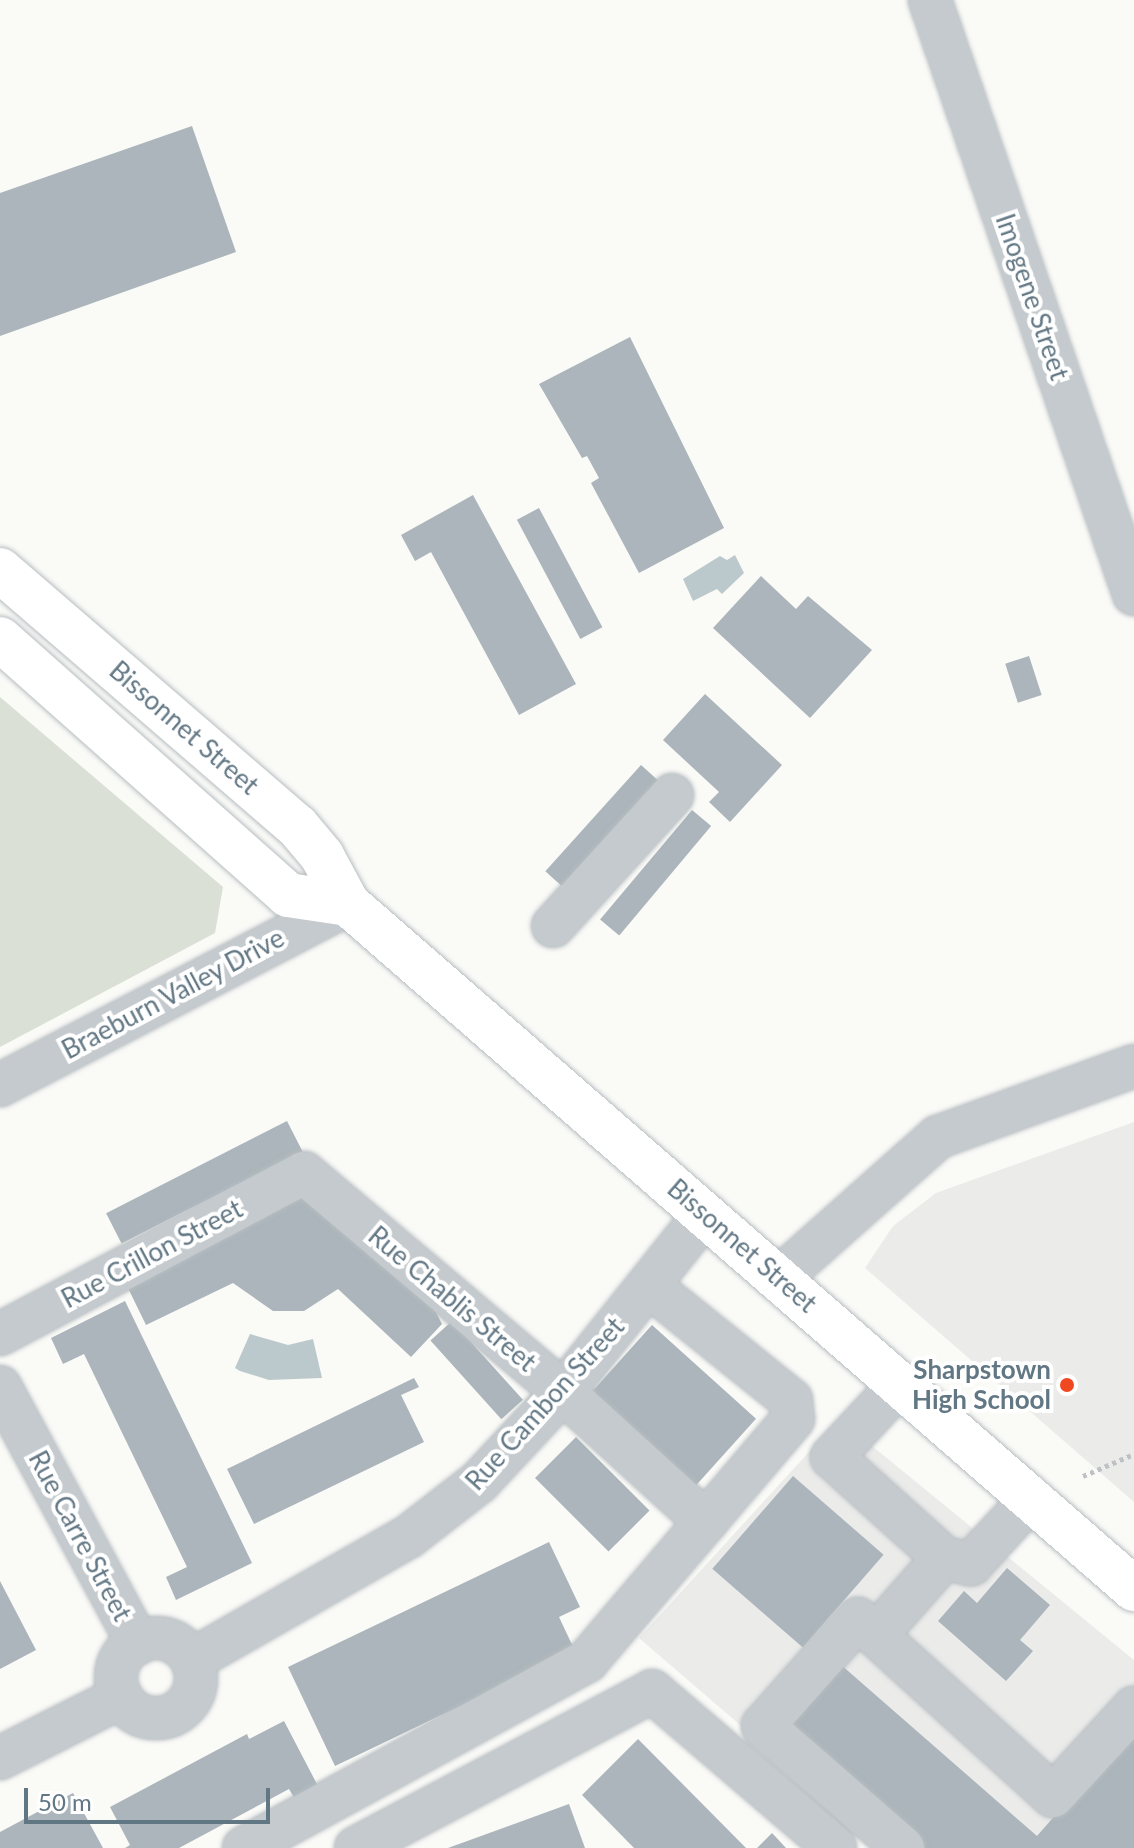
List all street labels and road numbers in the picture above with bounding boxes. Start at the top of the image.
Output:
street label: Imogene Street [989,210,1075,384]
street label: Bissonnet Street [103,655,265,801]
street label: Braeburn Valley Drive [56,922,290,1066]
street label: Bissonnet Street [661,1173,823,1319]
street label: Rue Crillon Street [56,1193,248,1315]
street label: Rue Chablis Street [362,1220,542,1378]
street label: Rue Cambon Street [459,1311,631,1497]
street label: Rue Carre Street [22,1446,138,1626]

